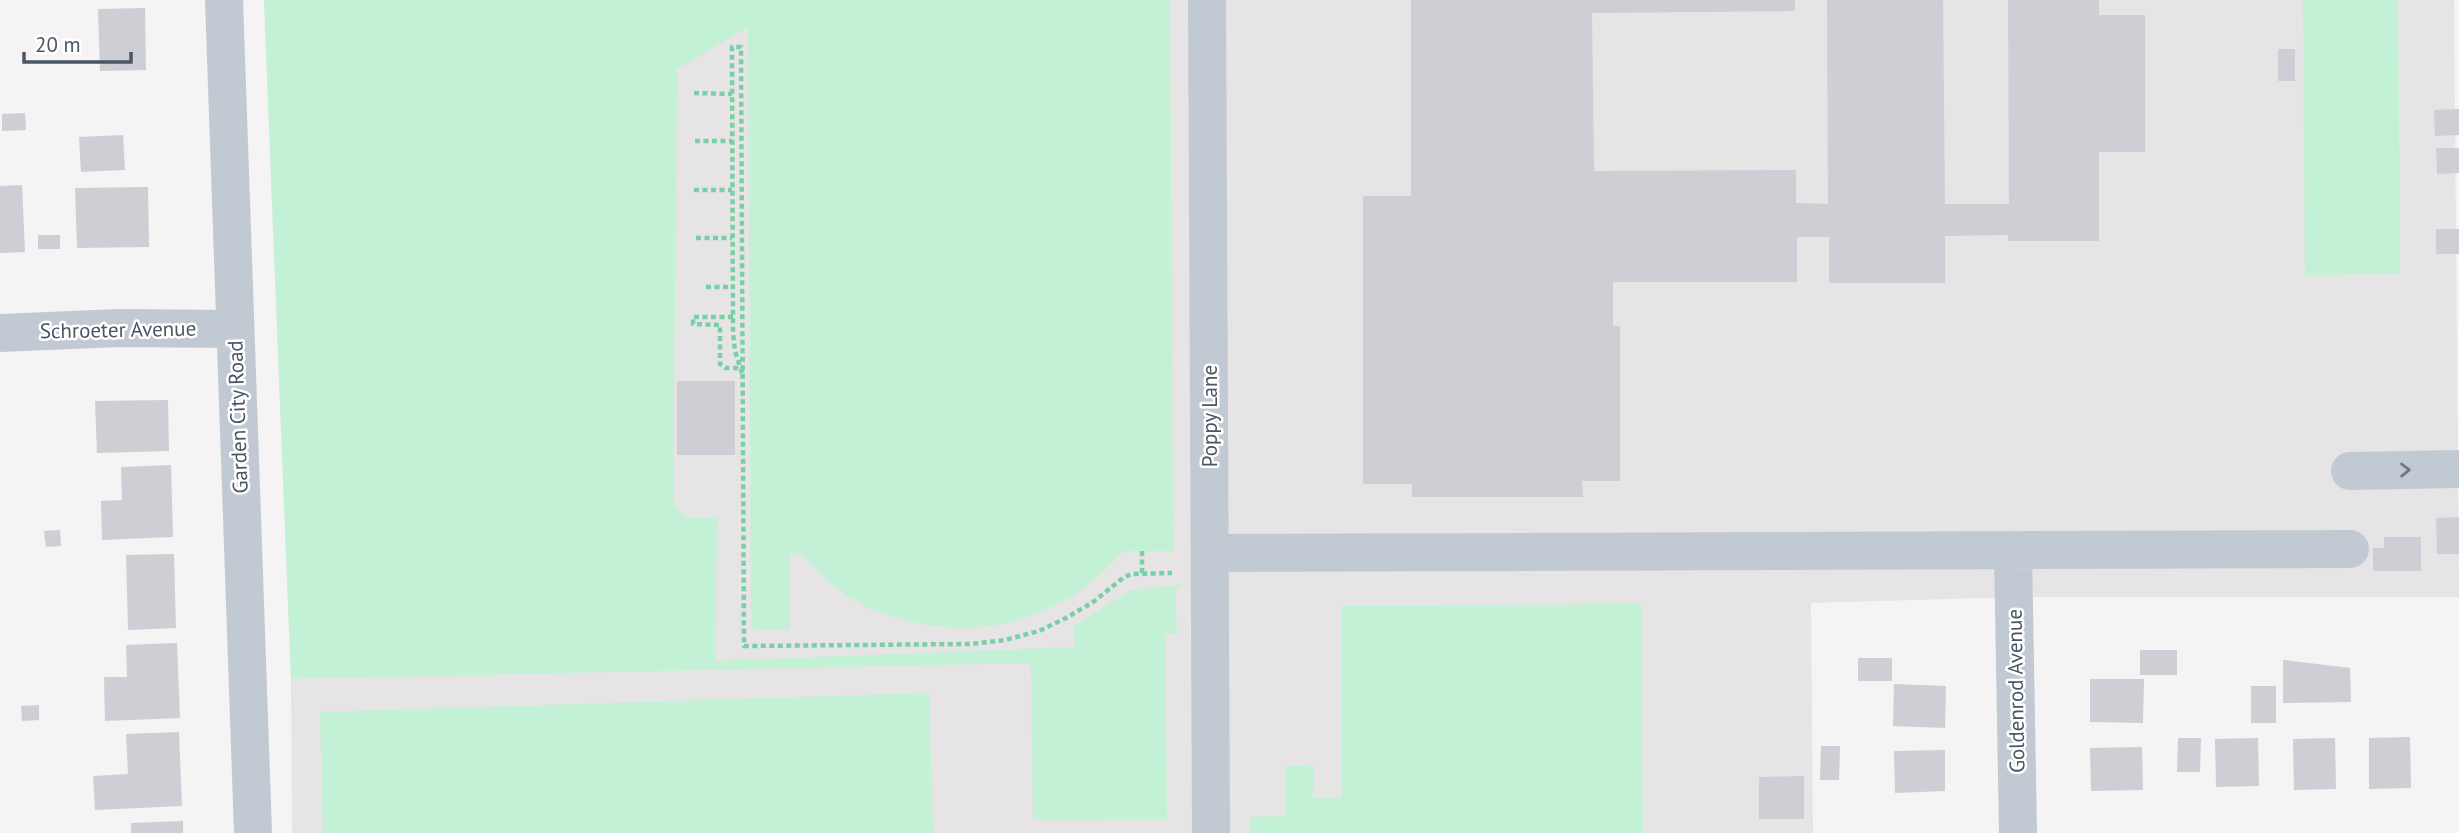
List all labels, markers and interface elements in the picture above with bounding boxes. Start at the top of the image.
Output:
scale bar [24,21,131,65]
text: 20 m [35,31,81,58]
street label: Schroeter Avenue [40,315,196,344]
street label: Garden City Road [221,340,254,494]
street label: Poppy Lane [1196,365,1223,467]
one-way arrow [2400,462,2410,478]
street label: Goldenrod Avenue [2001,609,2030,773]

